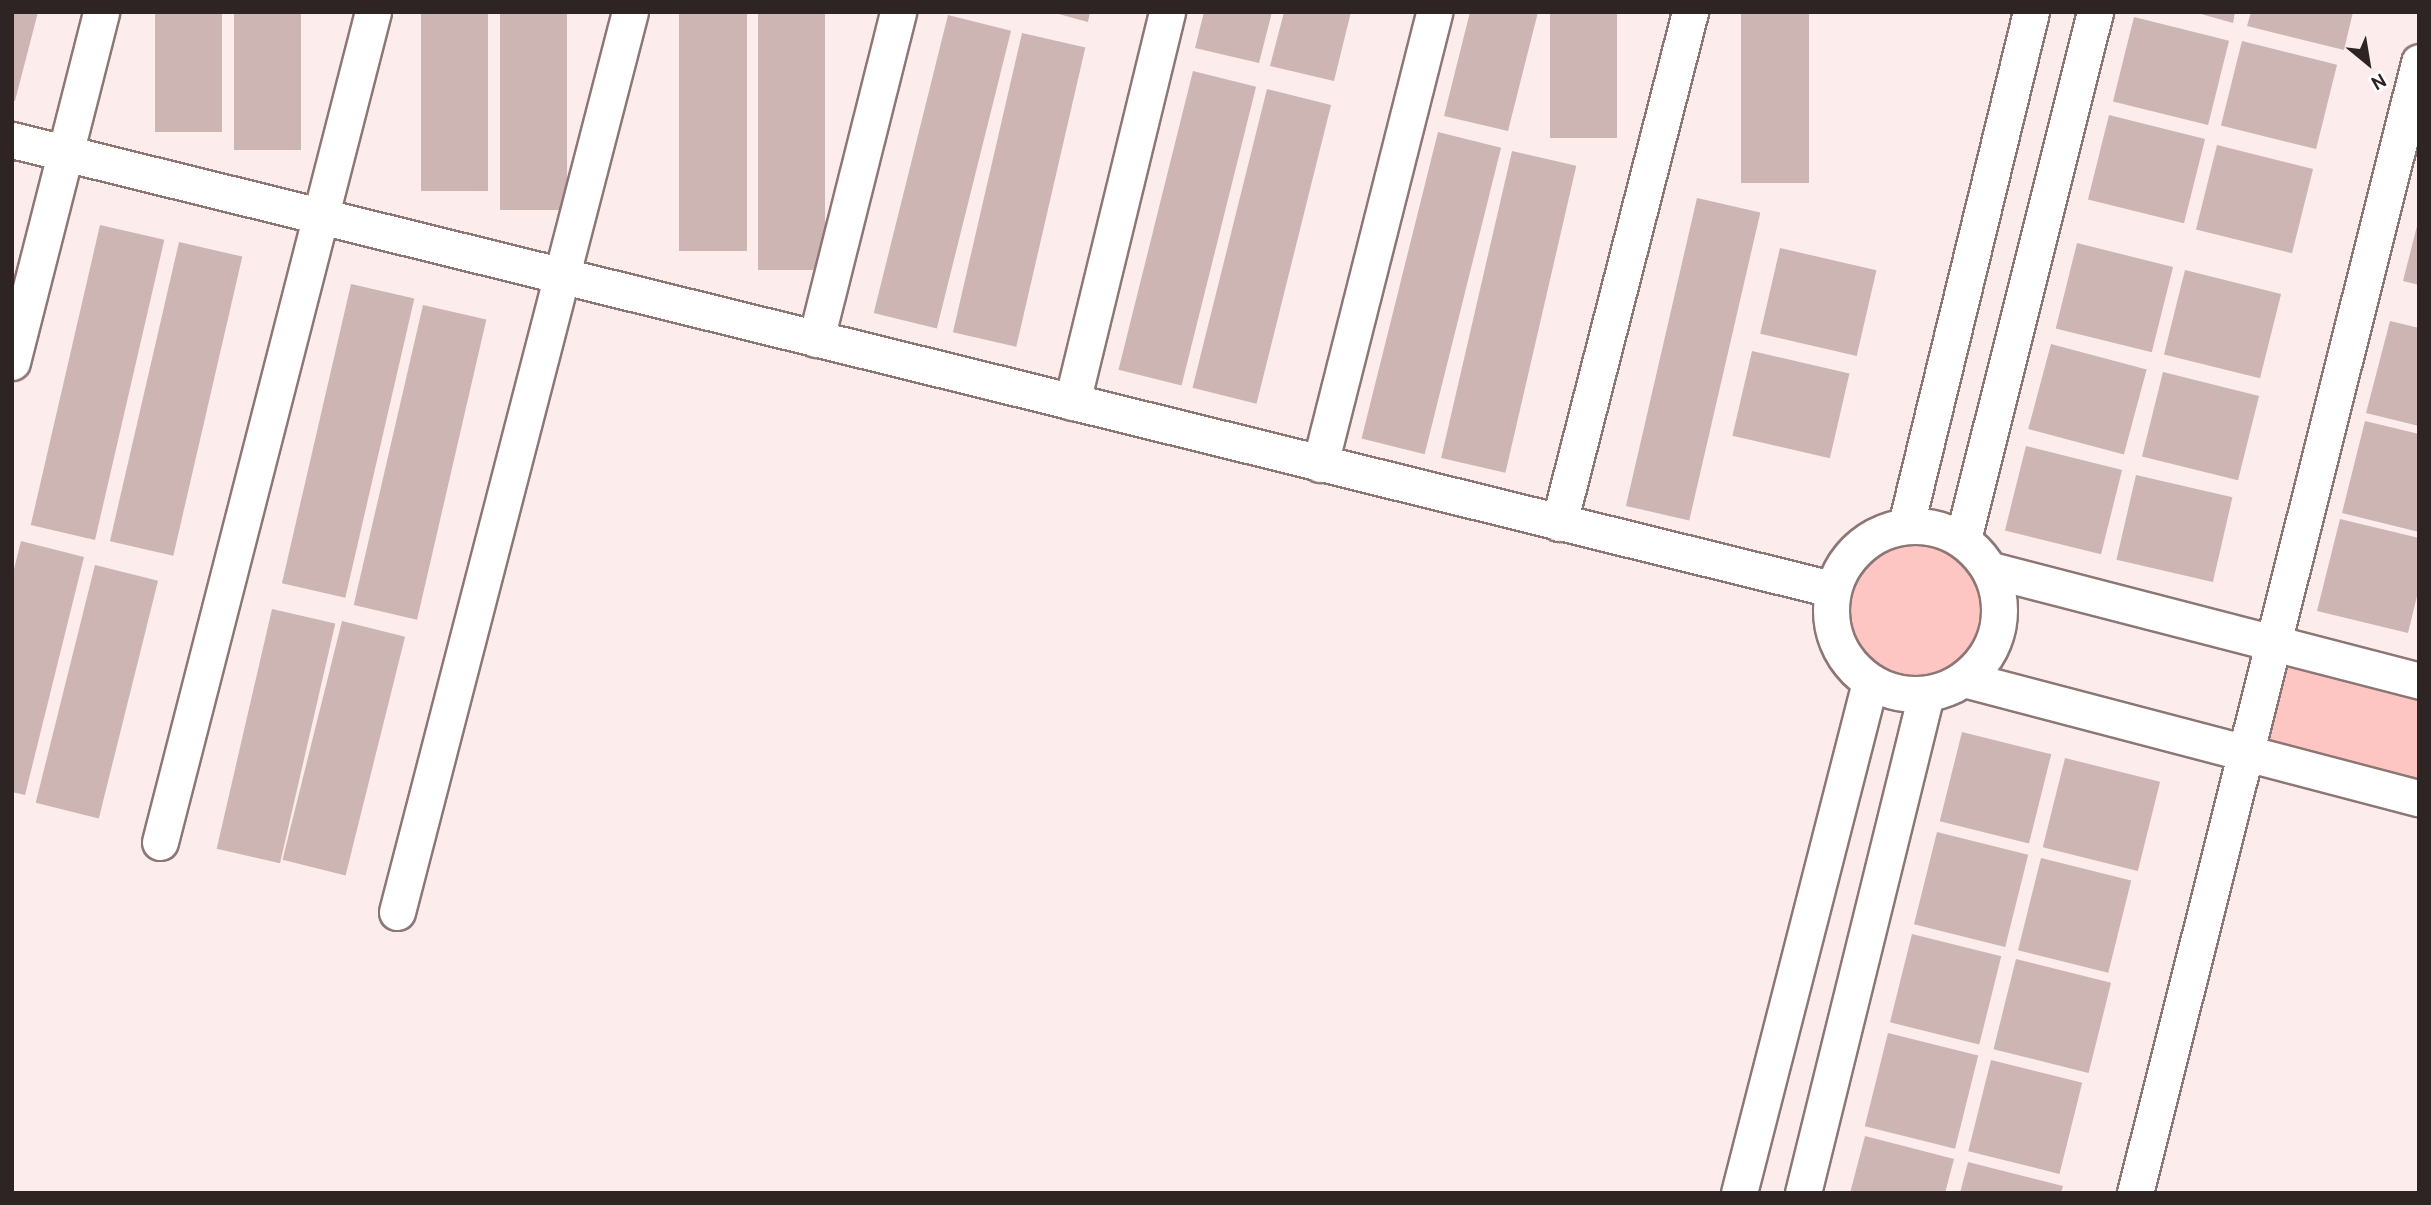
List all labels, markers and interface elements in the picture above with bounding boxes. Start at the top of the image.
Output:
north arrow [2333,28,2403,98]
text: N [2367,68,2390,95]

